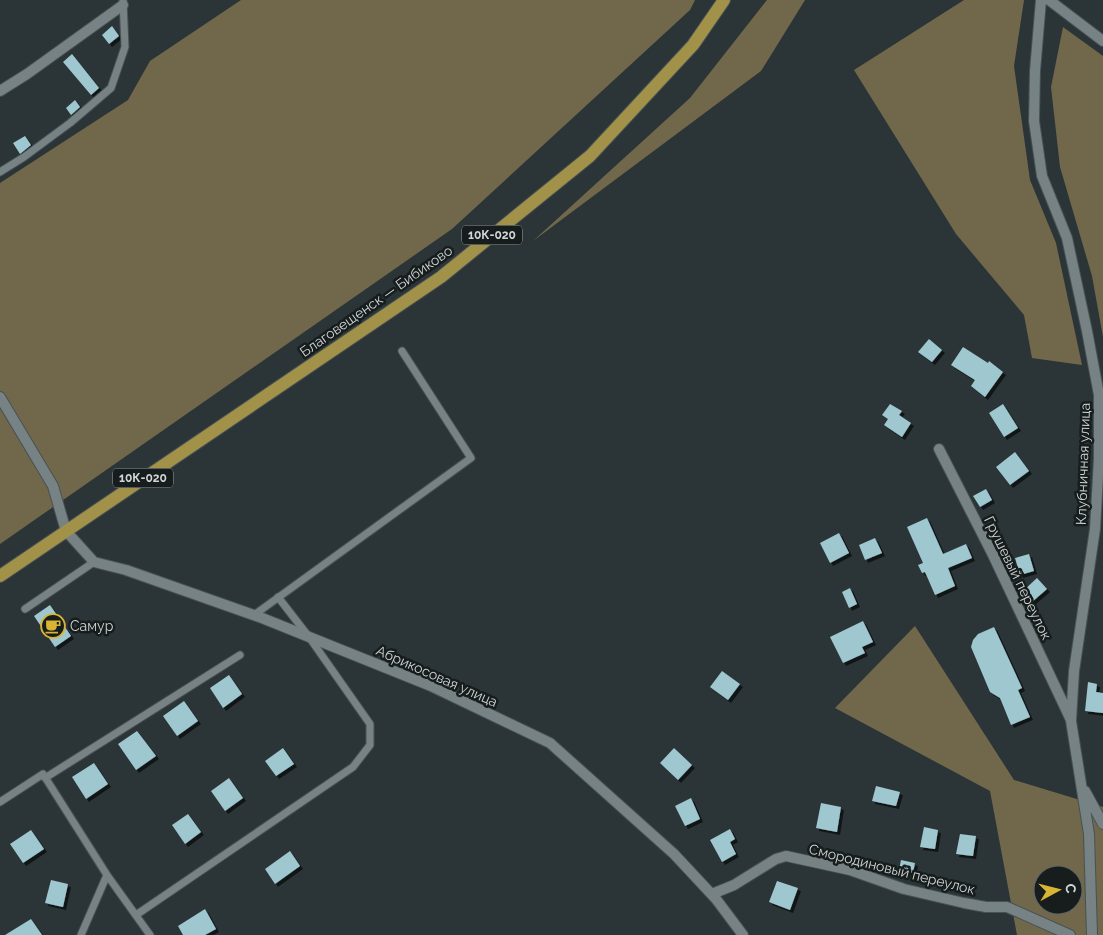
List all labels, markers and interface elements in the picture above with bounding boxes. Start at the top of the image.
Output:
road number: 10К-020 [462,226,522,244]
street label: Благовещенск — Бибиково [297,242,455,360]
street label: Клубничная улица [1073,403,1093,525]
road number: 10К-020 [113,468,173,488]
street label: Грушевый переулок [981,514,1055,642]
cafe icon: Самур [40,613,66,639]
place label: Самур [70,618,114,634]
street label: Абрикосовая улица [374,642,500,710]
street label: Смородиновый переулок [807,841,977,897]
north arrow [1033,865,1083,915]
text: С [1062,883,1079,895]

